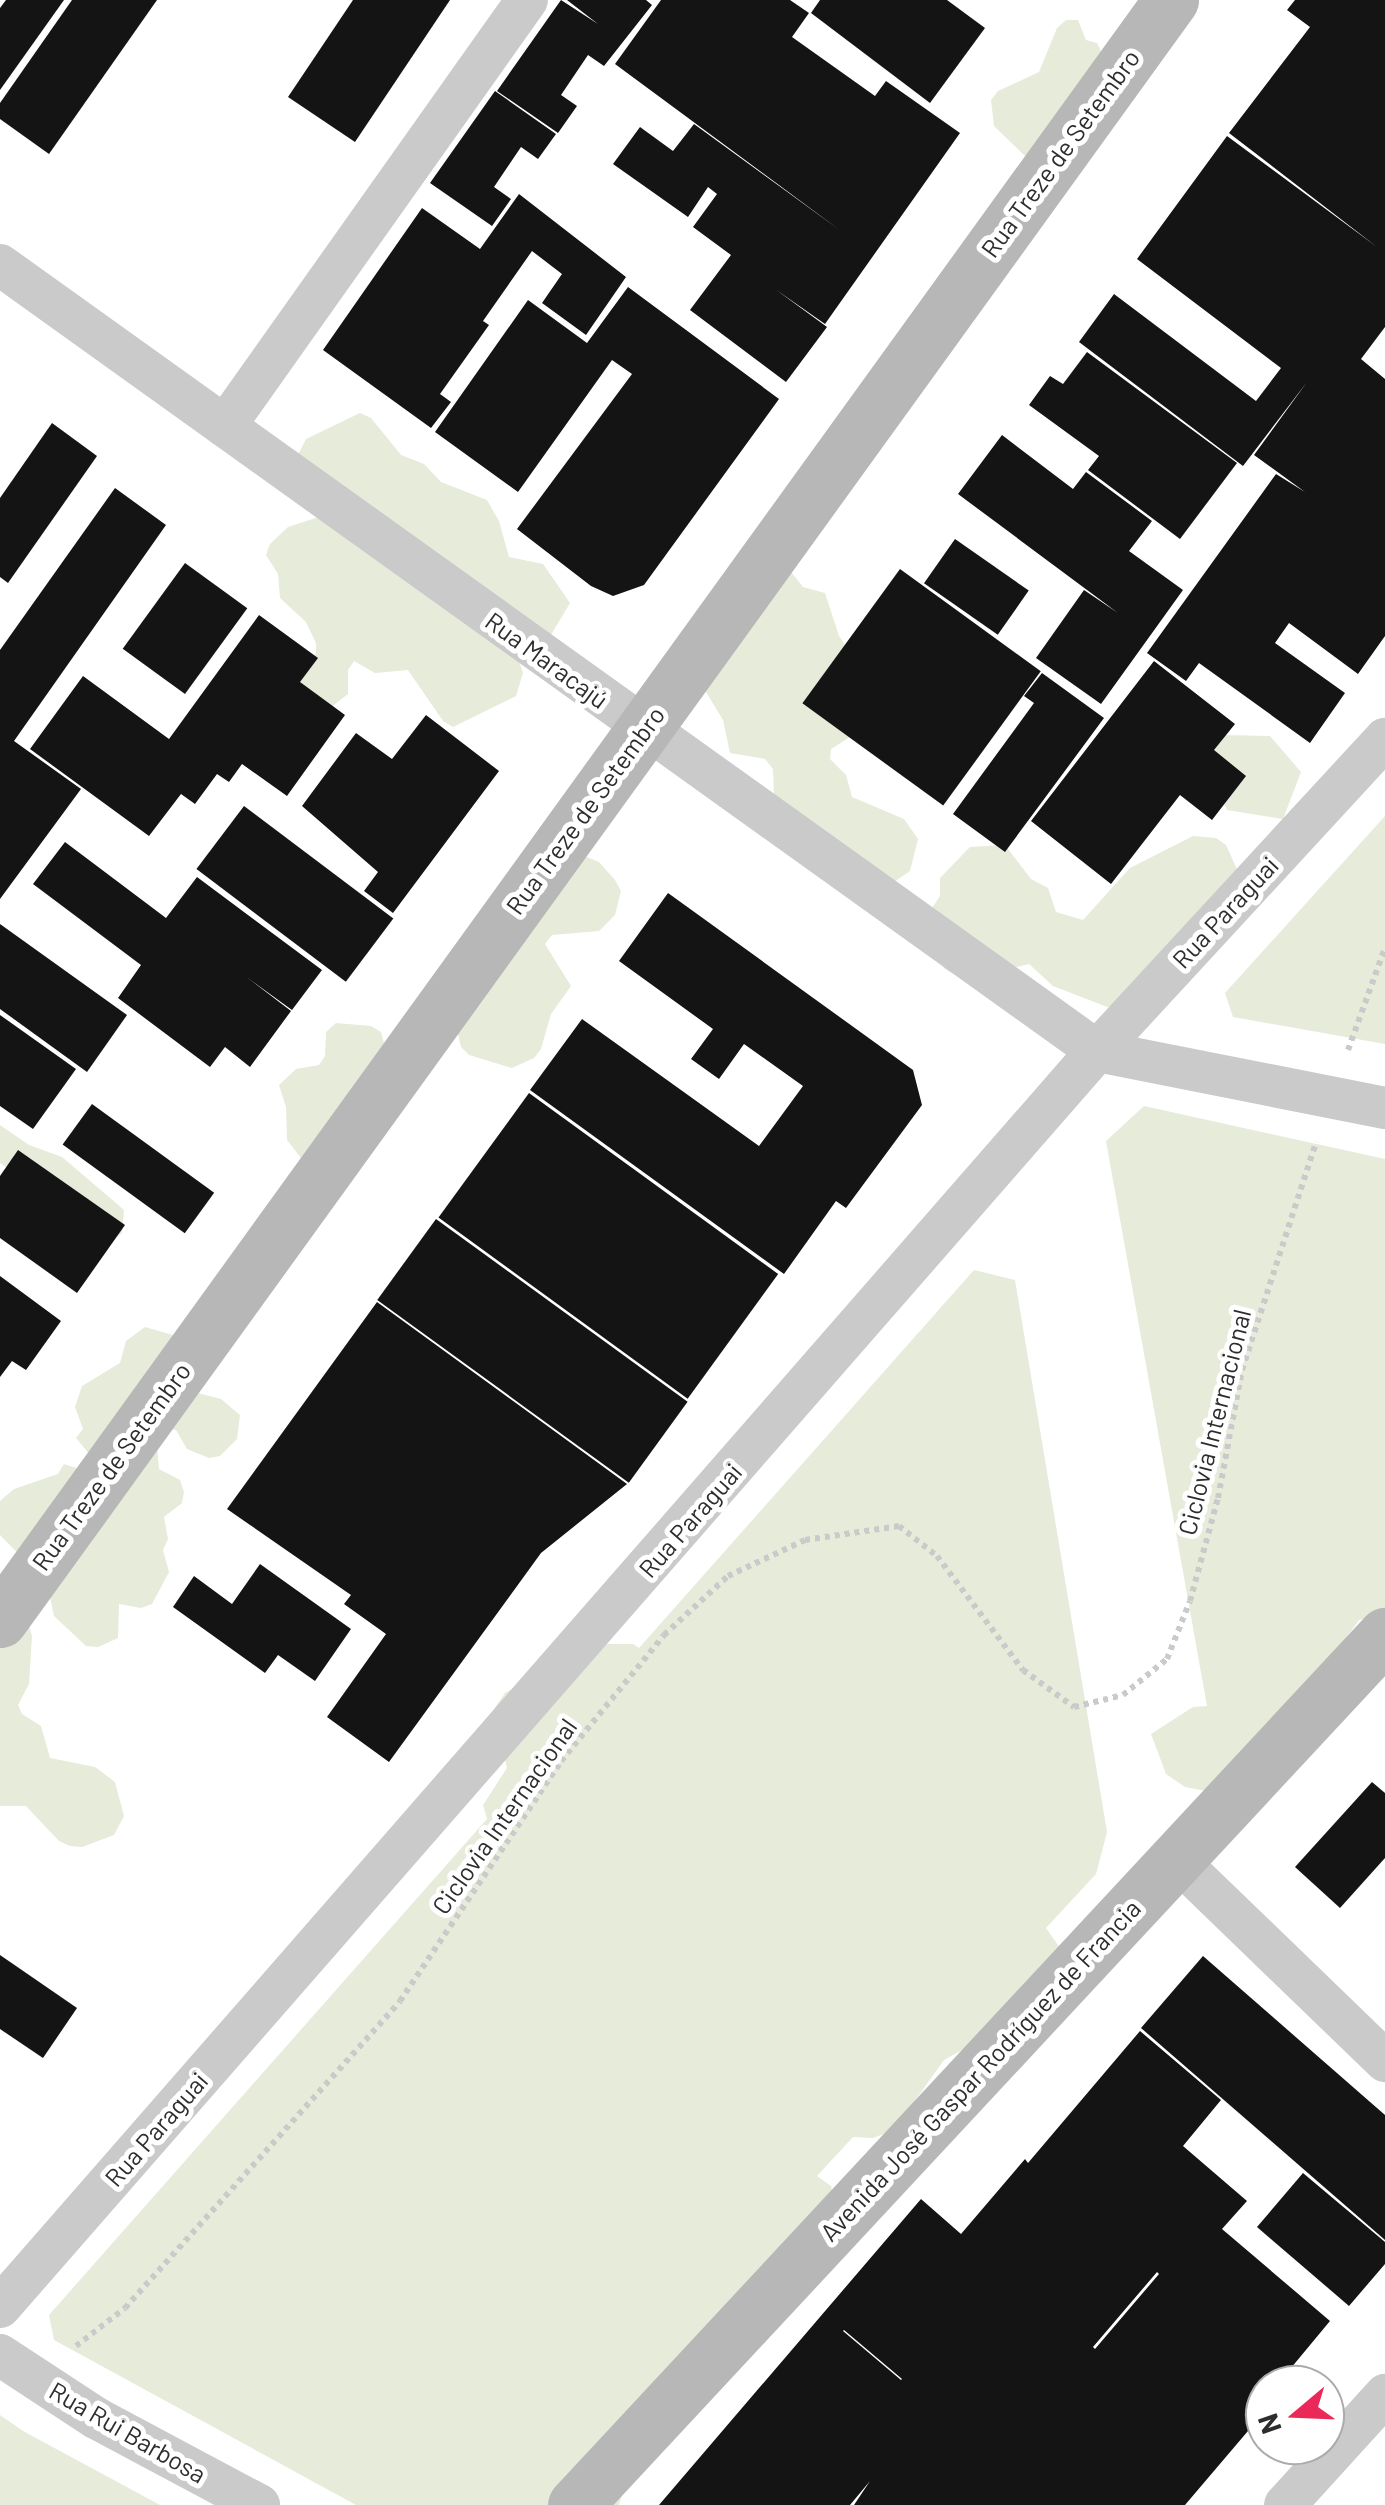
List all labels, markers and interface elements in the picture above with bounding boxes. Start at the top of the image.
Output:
street label: Rua Treze de Setembro [974,43,1146,263]
street label: Rua Maracajú [480,605,614,715]
street label: Rua Treze de Setembro [499,700,671,920]
street label: Rua Paraguai [1166,850,1284,974]
street label: Ciclovia Internacional [1171,1306,1257,1538]
street label: Rua Treze de Setembro [25,1356,197,1576]
street label: Rua Paraguai [632,1457,748,1583]
street label: Ciclovia Internacional [425,1712,583,1920]
street label: Avenida José Gaspar Rodríguez de Francia [814,1893,1146,2247]
street label: Rua Paraguai [98,2066,214,2192]
north arrow [1245,2365,1345,2465]
street label: Rua Rui Barbosa [44,2375,212,2489]
text: N [1249,2410,1288,2438]

